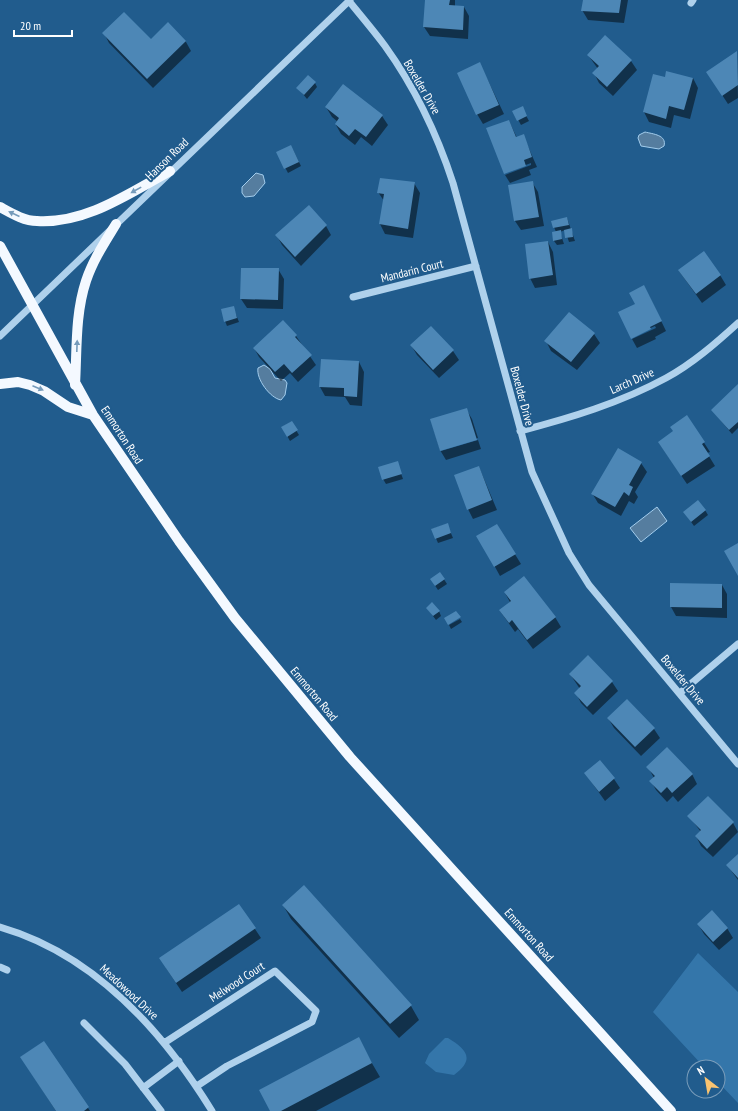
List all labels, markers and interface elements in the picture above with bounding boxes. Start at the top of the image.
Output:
scale bar [14,12,72,38]
text: 20 m [20,18,41,33]
street label: Boxelder Drive [401,57,444,117]
street label: Hanson Road [142,134,191,183]
one-way arrow [130,186,142,193]
one-way arrow [8,211,19,217]
street label: Mandarin Court [379,255,445,286]
one-way arrow [73,340,80,352]
street label: Larch Drive [607,364,656,397]
street label: Boxelder Drive [507,365,538,427]
one-way arrow [32,385,44,392]
street label: Emmorton Road [98,403,147,467]
street label: Boxelder Drive [658,652,709,708]
street label: Emmorton Road [287,663,341,724]
street label: Emmorton Road [502,905,557,964]
street label: Melwood Court [206,958,268,1005]
street label: Meadowood Drive [97,961,162,1023]
north arrow [686,1059,726,1099]
text: N [695,1063,707,1078]

